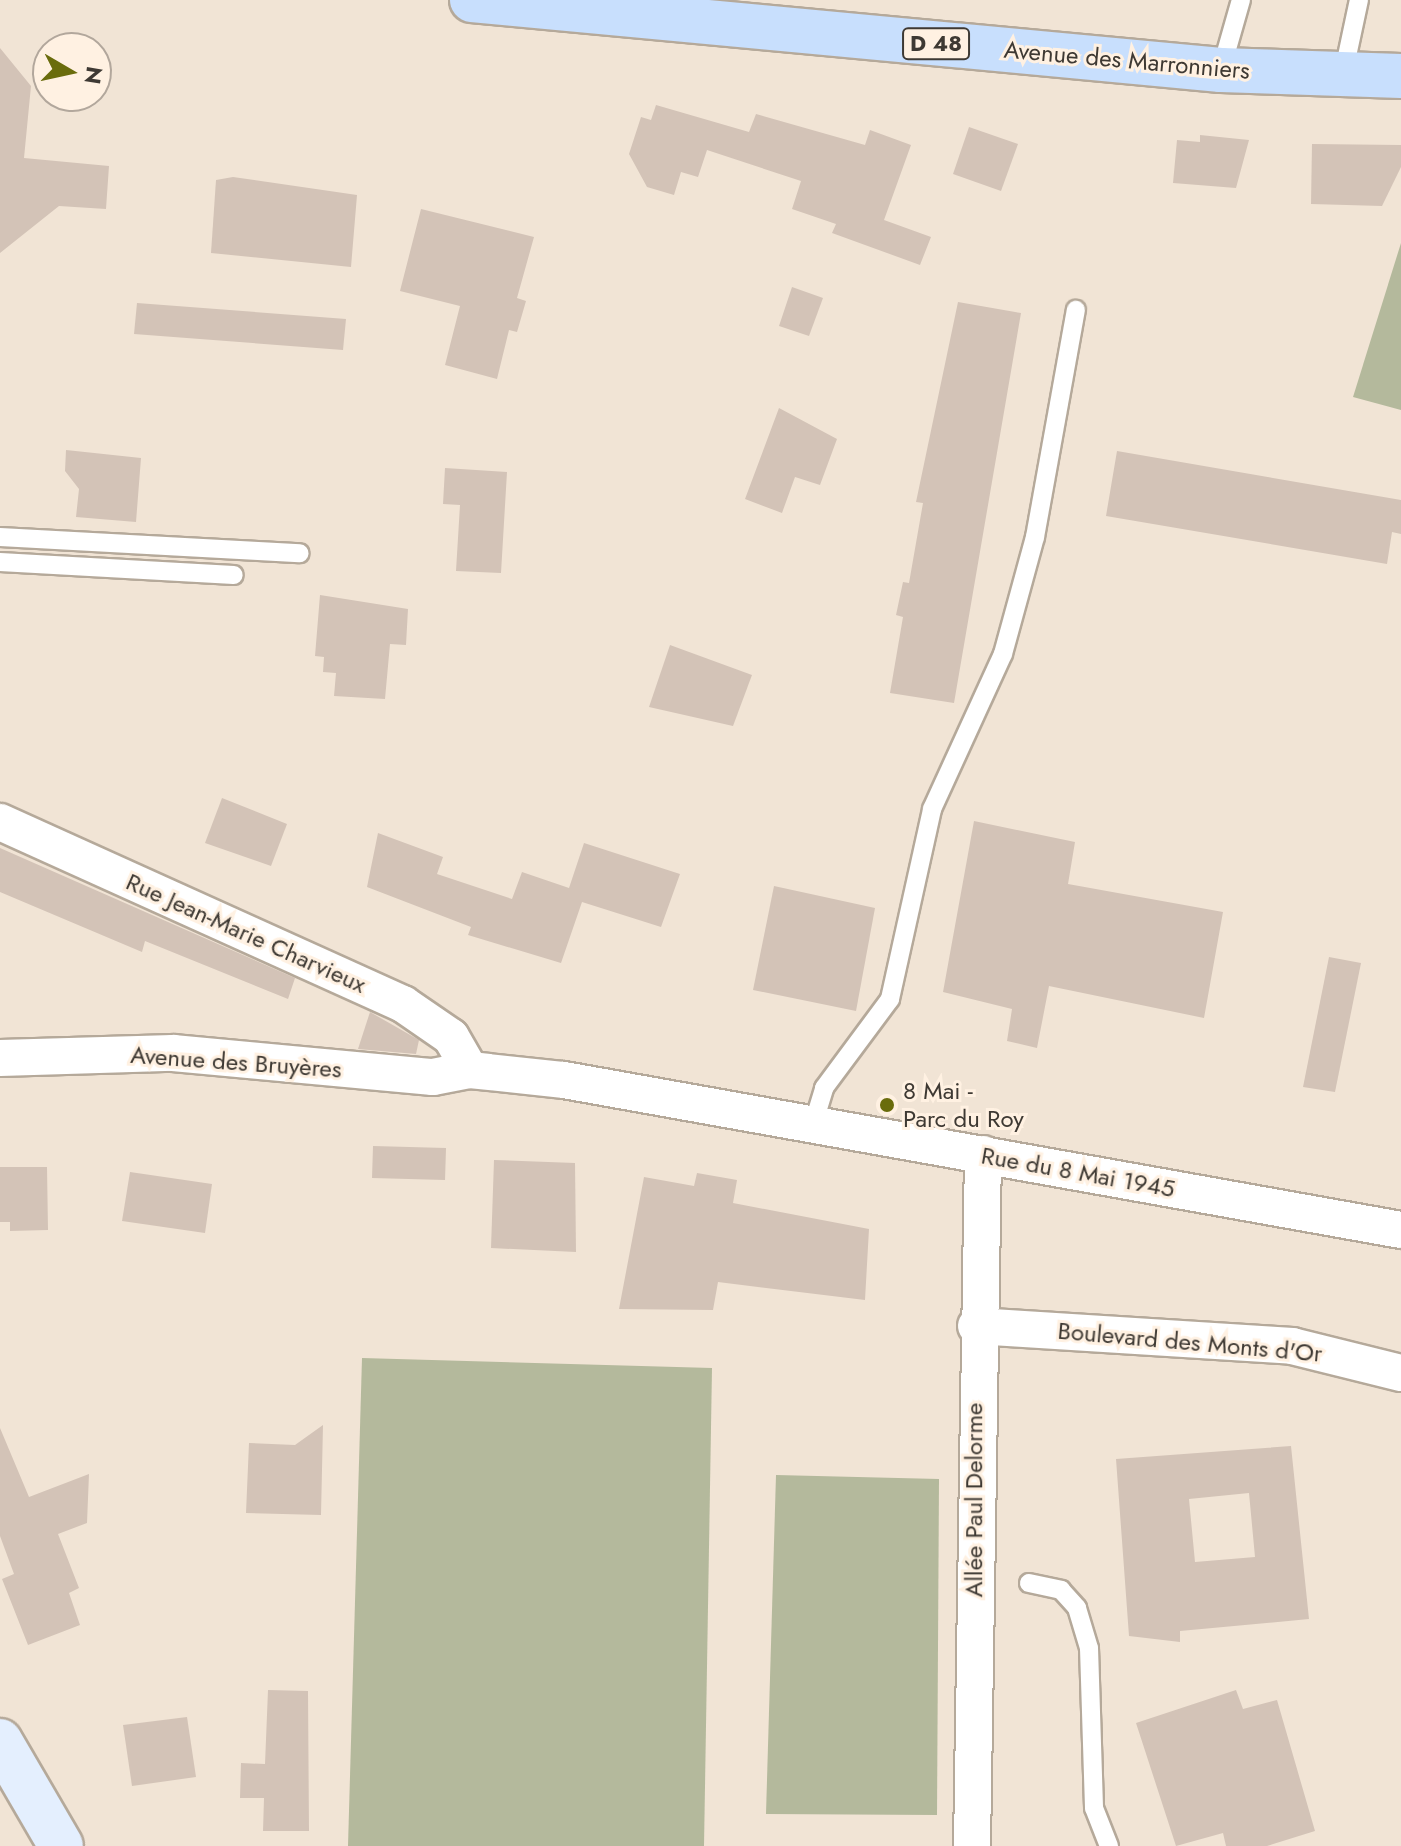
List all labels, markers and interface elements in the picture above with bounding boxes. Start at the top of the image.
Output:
road number: D 48 [902,26,970,62]
north arrow [32,32,112,112]
street label: Avenue des Marronniers [1003,35,1251,85]
text: N [77,64,111,87]
street label: Rue Jean-Marie Charvieux [122,867,370,999]
street label: Avenue des Bruyères [129,1040,343,1084]
place label: 8 Mai - Parc du Roy [903,1077,1024,1133]
marker: 8 Mai - Parc du Roy [878,1096,896,1114]
street label: Rue du 8 Mai 1945 [979,1141,1177,1203]
street label: Boulevard des Monts d'Or [1056,1316,1324,1368]
street label: Allée Paul Delorme [960,1403,988,1597]

